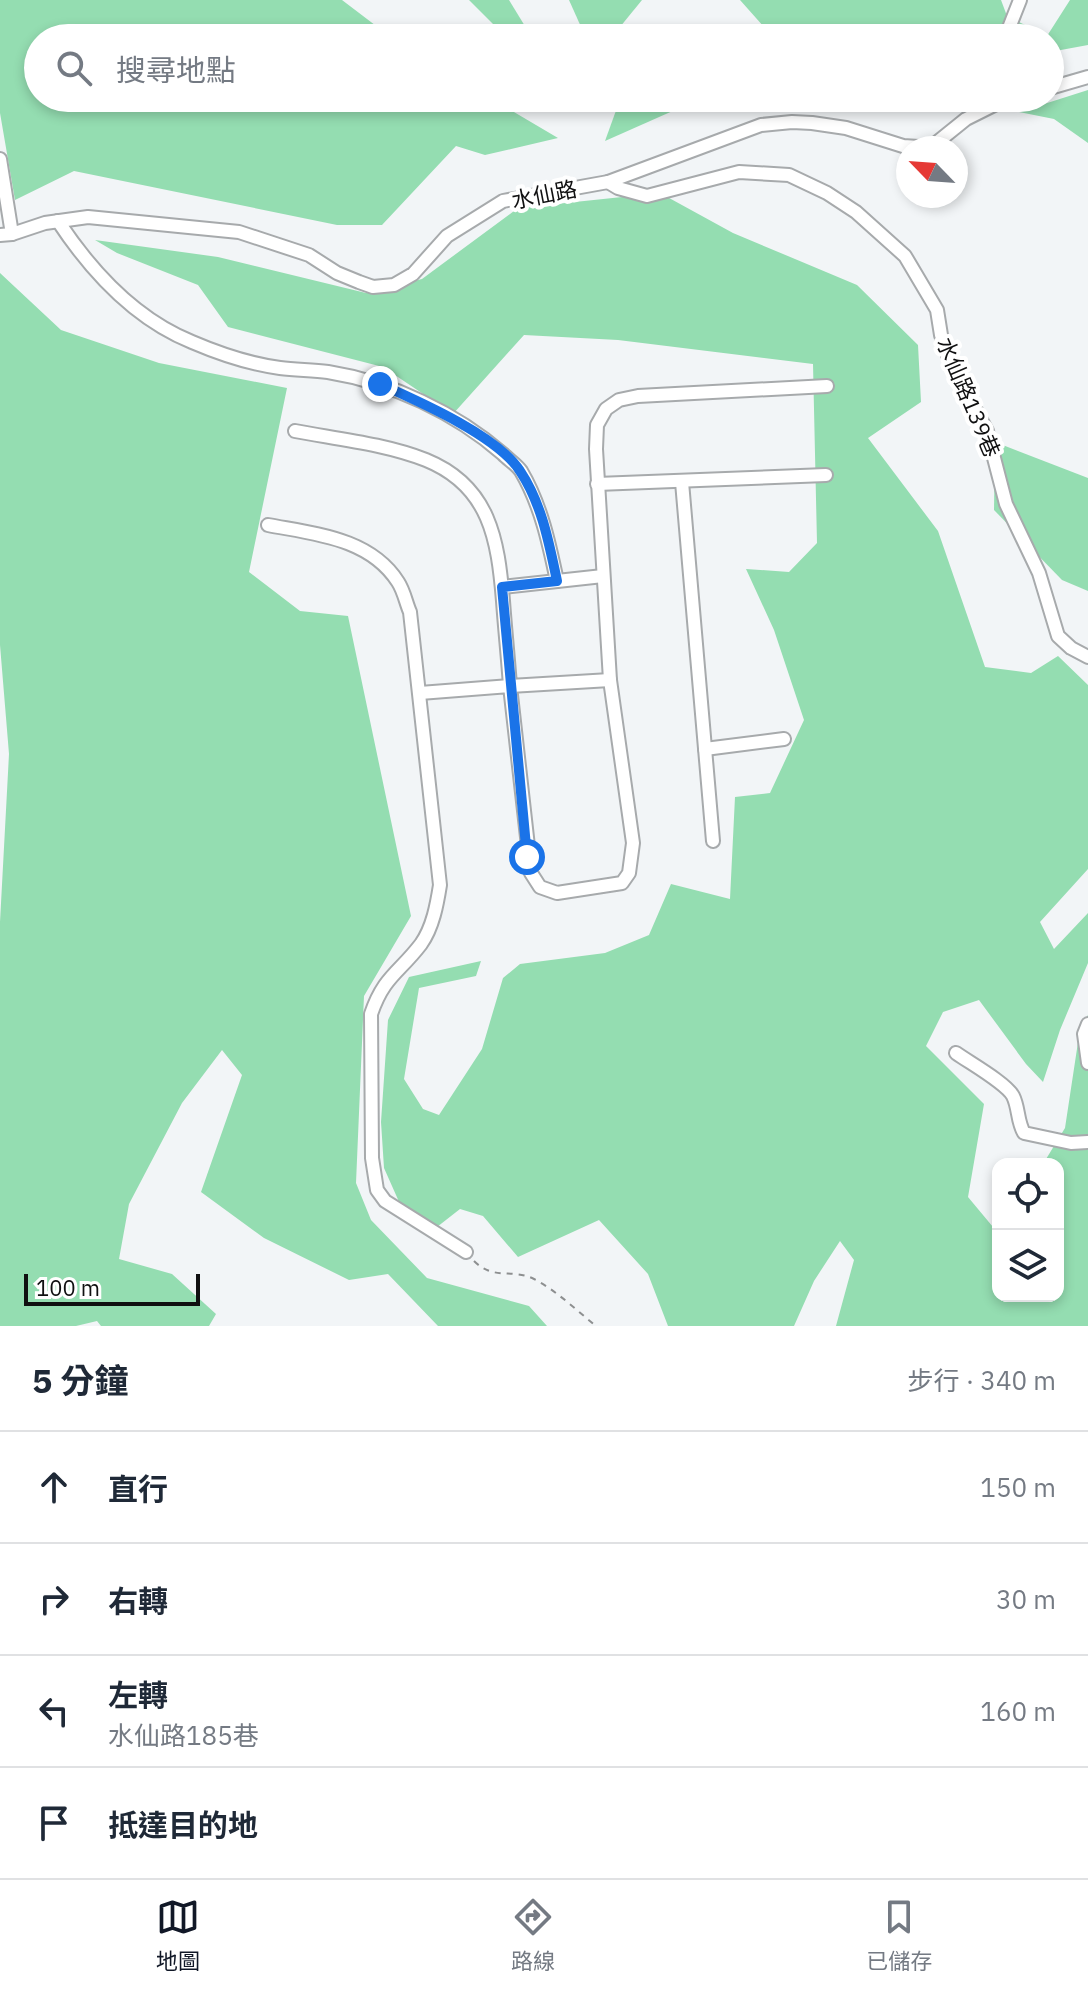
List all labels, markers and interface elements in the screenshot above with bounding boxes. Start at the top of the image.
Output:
search box [24,24,1064,112]
icon: search [52,46,96,90]
text: 搜尋地點 [116,50,236,89]
north arrow [896,136,968,208]
street label: 水仙路 [509,173,579,215]
street label: 水仙路139巷 [931,333,1007,461]
route end [362,366,398,402]
route start [509,839,545,875]
map controls [992,1158,1064,1302]
button: locate [992,1158,1064,1230]
button: layers [992,1230,1064,1302]
scale bar [24,1270,200,1306]
text: 100 m [36,1273,100,1302]
text: 5 分鐘 [32,1358,128,1402]
text: 步行 · 340 m [908,1363,1056,1397]
icon: ahead [32,1465,76,1509]
text: 直行 [108,1469,168,1508]
text: 150 m [980,1470,1056,1504]
icon: right [32,1577,76,1621]
text: 右轉 [108,1581,168,1620]
text: 30 m [996,1582,1056,1616]
text: 左轉 [108,1675,168,1714]
icon: left [32,1689,76,1733]
text: 160 m [980,1694,1056,1728]
text: 水仙路185巷 [108,1718,259,1752]
icon: arrive [32,1801,76,1845]
text: 抵達目的地 [108,1805,258,1844]
tab: 地圖 [156,1895,200,1975]
tab: 路線 [511,1895,555,1975]
tab: 已儲存 [866,1895,932,1975]

